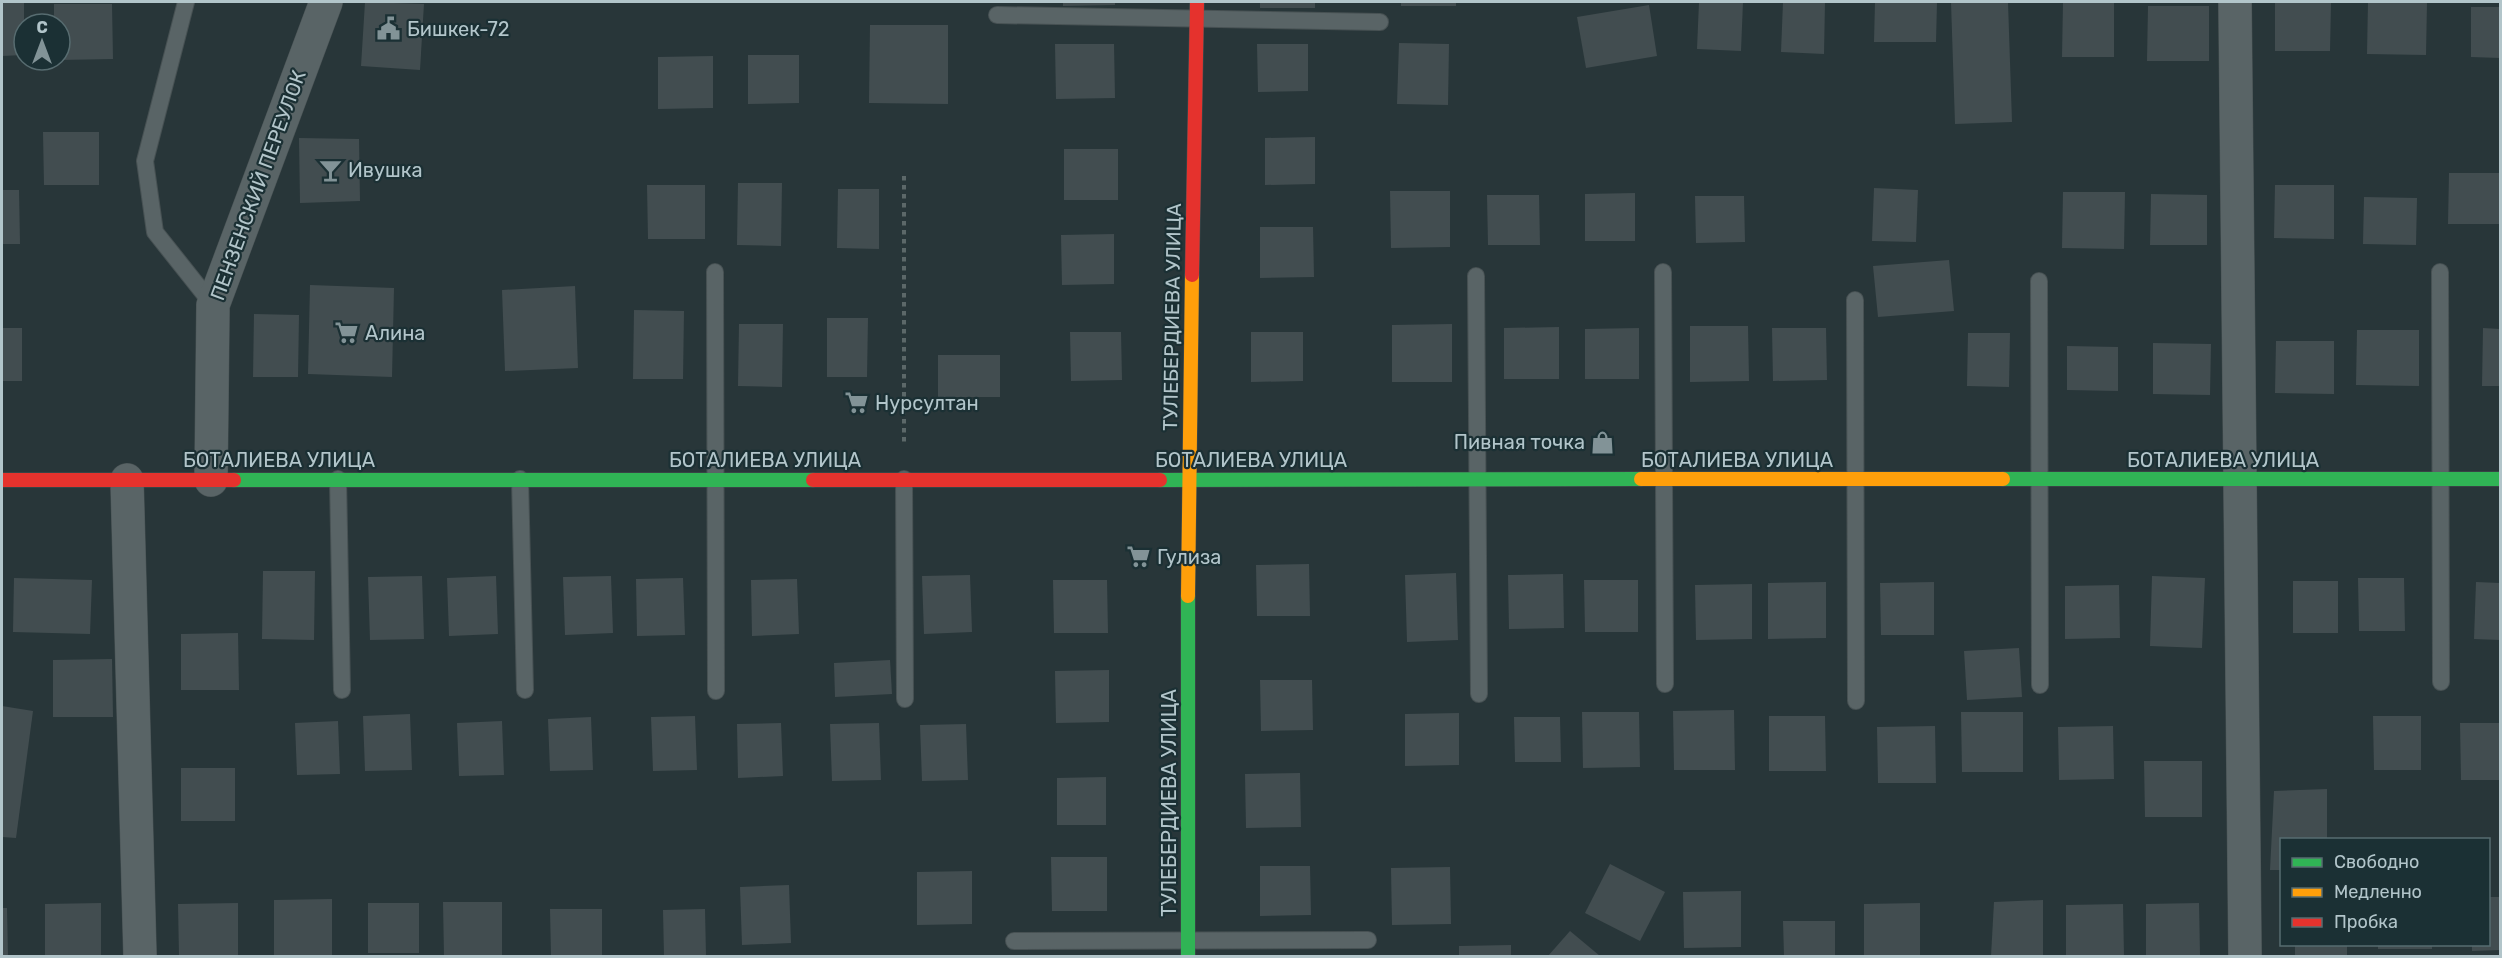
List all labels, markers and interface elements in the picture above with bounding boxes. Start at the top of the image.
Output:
north arrow [12,12,72,72]
public building icon: Бишкек-72 [376,16,402,42]
place label: Бишкек-72 [407,17,510,41]
text: С [36,18,48,37]
street label: ПЕНЗЕНСКИЙ ПЕРЕУЛОК [205,66,311,303]
bar icon: Ивушка [317,157,343,183]
place label: Ивушка [348,158,423,182]
street label: ТУЛЕБЕРДИЕВА УЛИЦА [1158,203,1186,431]
supermarket icon: Алина [334,320,360,346]
place label: Алина [365,321,425,345]
supermarket icon: Нурсултан [844,390,870,416]
place label: Нурсултан [875,391,979,415]
shop icon: Пивная точка [1590,429,1616,455]
place label: Пивная точка [1454,430,1585,454]
street label: БОТАЛИЕВА УЛИЦА [183,448,375,472]
street label: БОТАЛИЕВА УЛИЦА [669,448,861,472]
street label: БОТАЛИЕВА УЛИЦА [1155,448,1347,472]
street label: БОТАЛИЕВА УЛИЦА [1641,448,1833,472]
street label: БОТАЛИЕВА УЛИЦА [2127,448,2319,472]
supermarket icon: Гулиза [1126,544,1152,570]
place label: Гулиза [1157,545,1221,569]
street label: ТУЛЕБЕРДИЕВА УЛИЦА [1157,689,1181,917]
legend [2280,838,2490,946]
text: Свободно [2334,851,2419,873]
text: Медленно [2334,881,2422,903]
text: Пробка [2334,911,2398,933]

